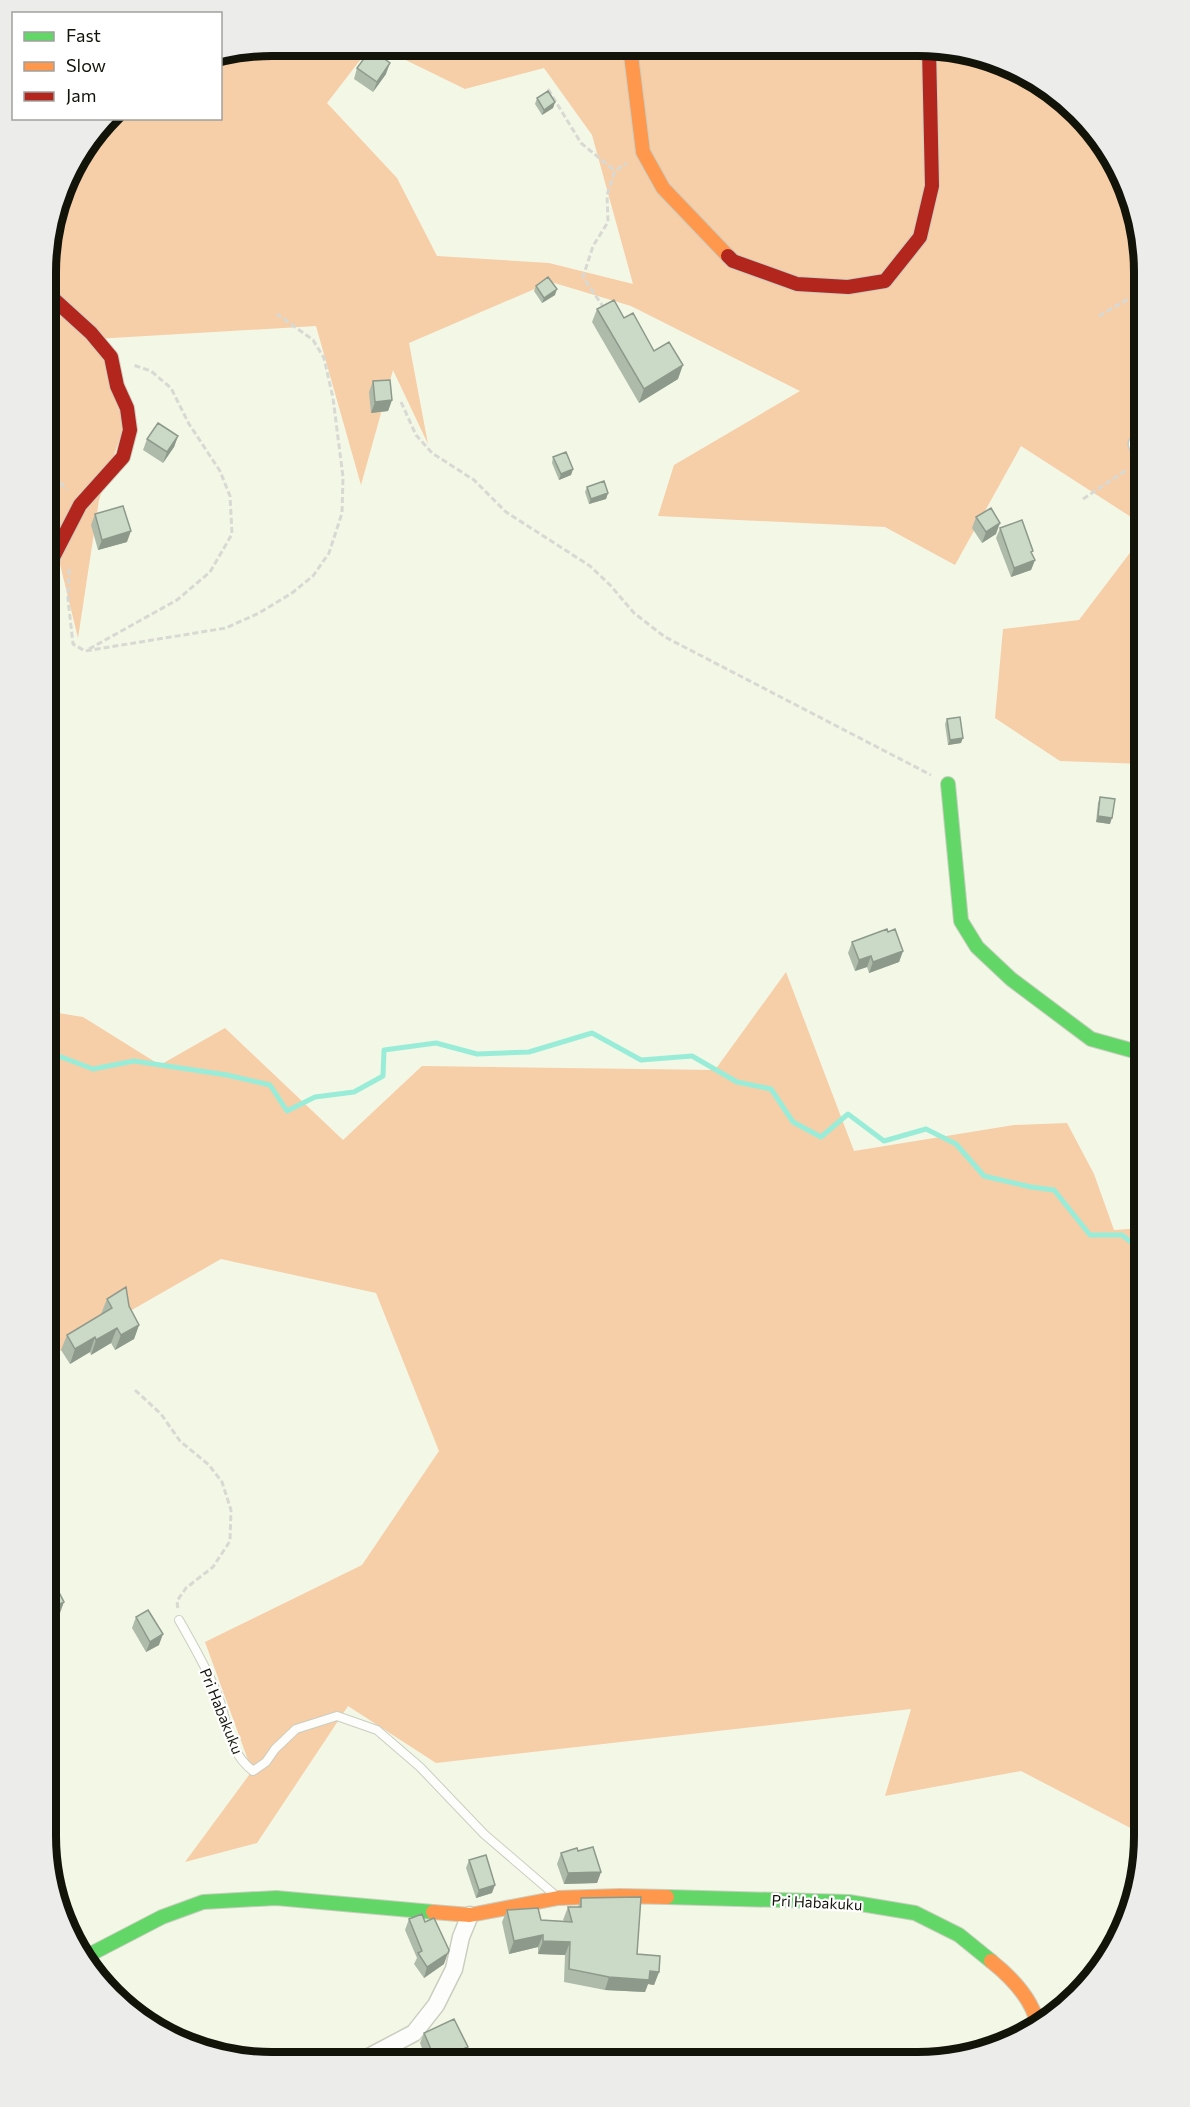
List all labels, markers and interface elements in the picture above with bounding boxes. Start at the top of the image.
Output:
legend [12,12,222,120]
text: Fast [66,24,101,46]
text: Slow [66,54,106,76]
text: Jam [66,84,96,106]
street label: Pri Habakuku [197,1665,247,1757]
street label: Pri Habakuku [771,1891,863,1913]

